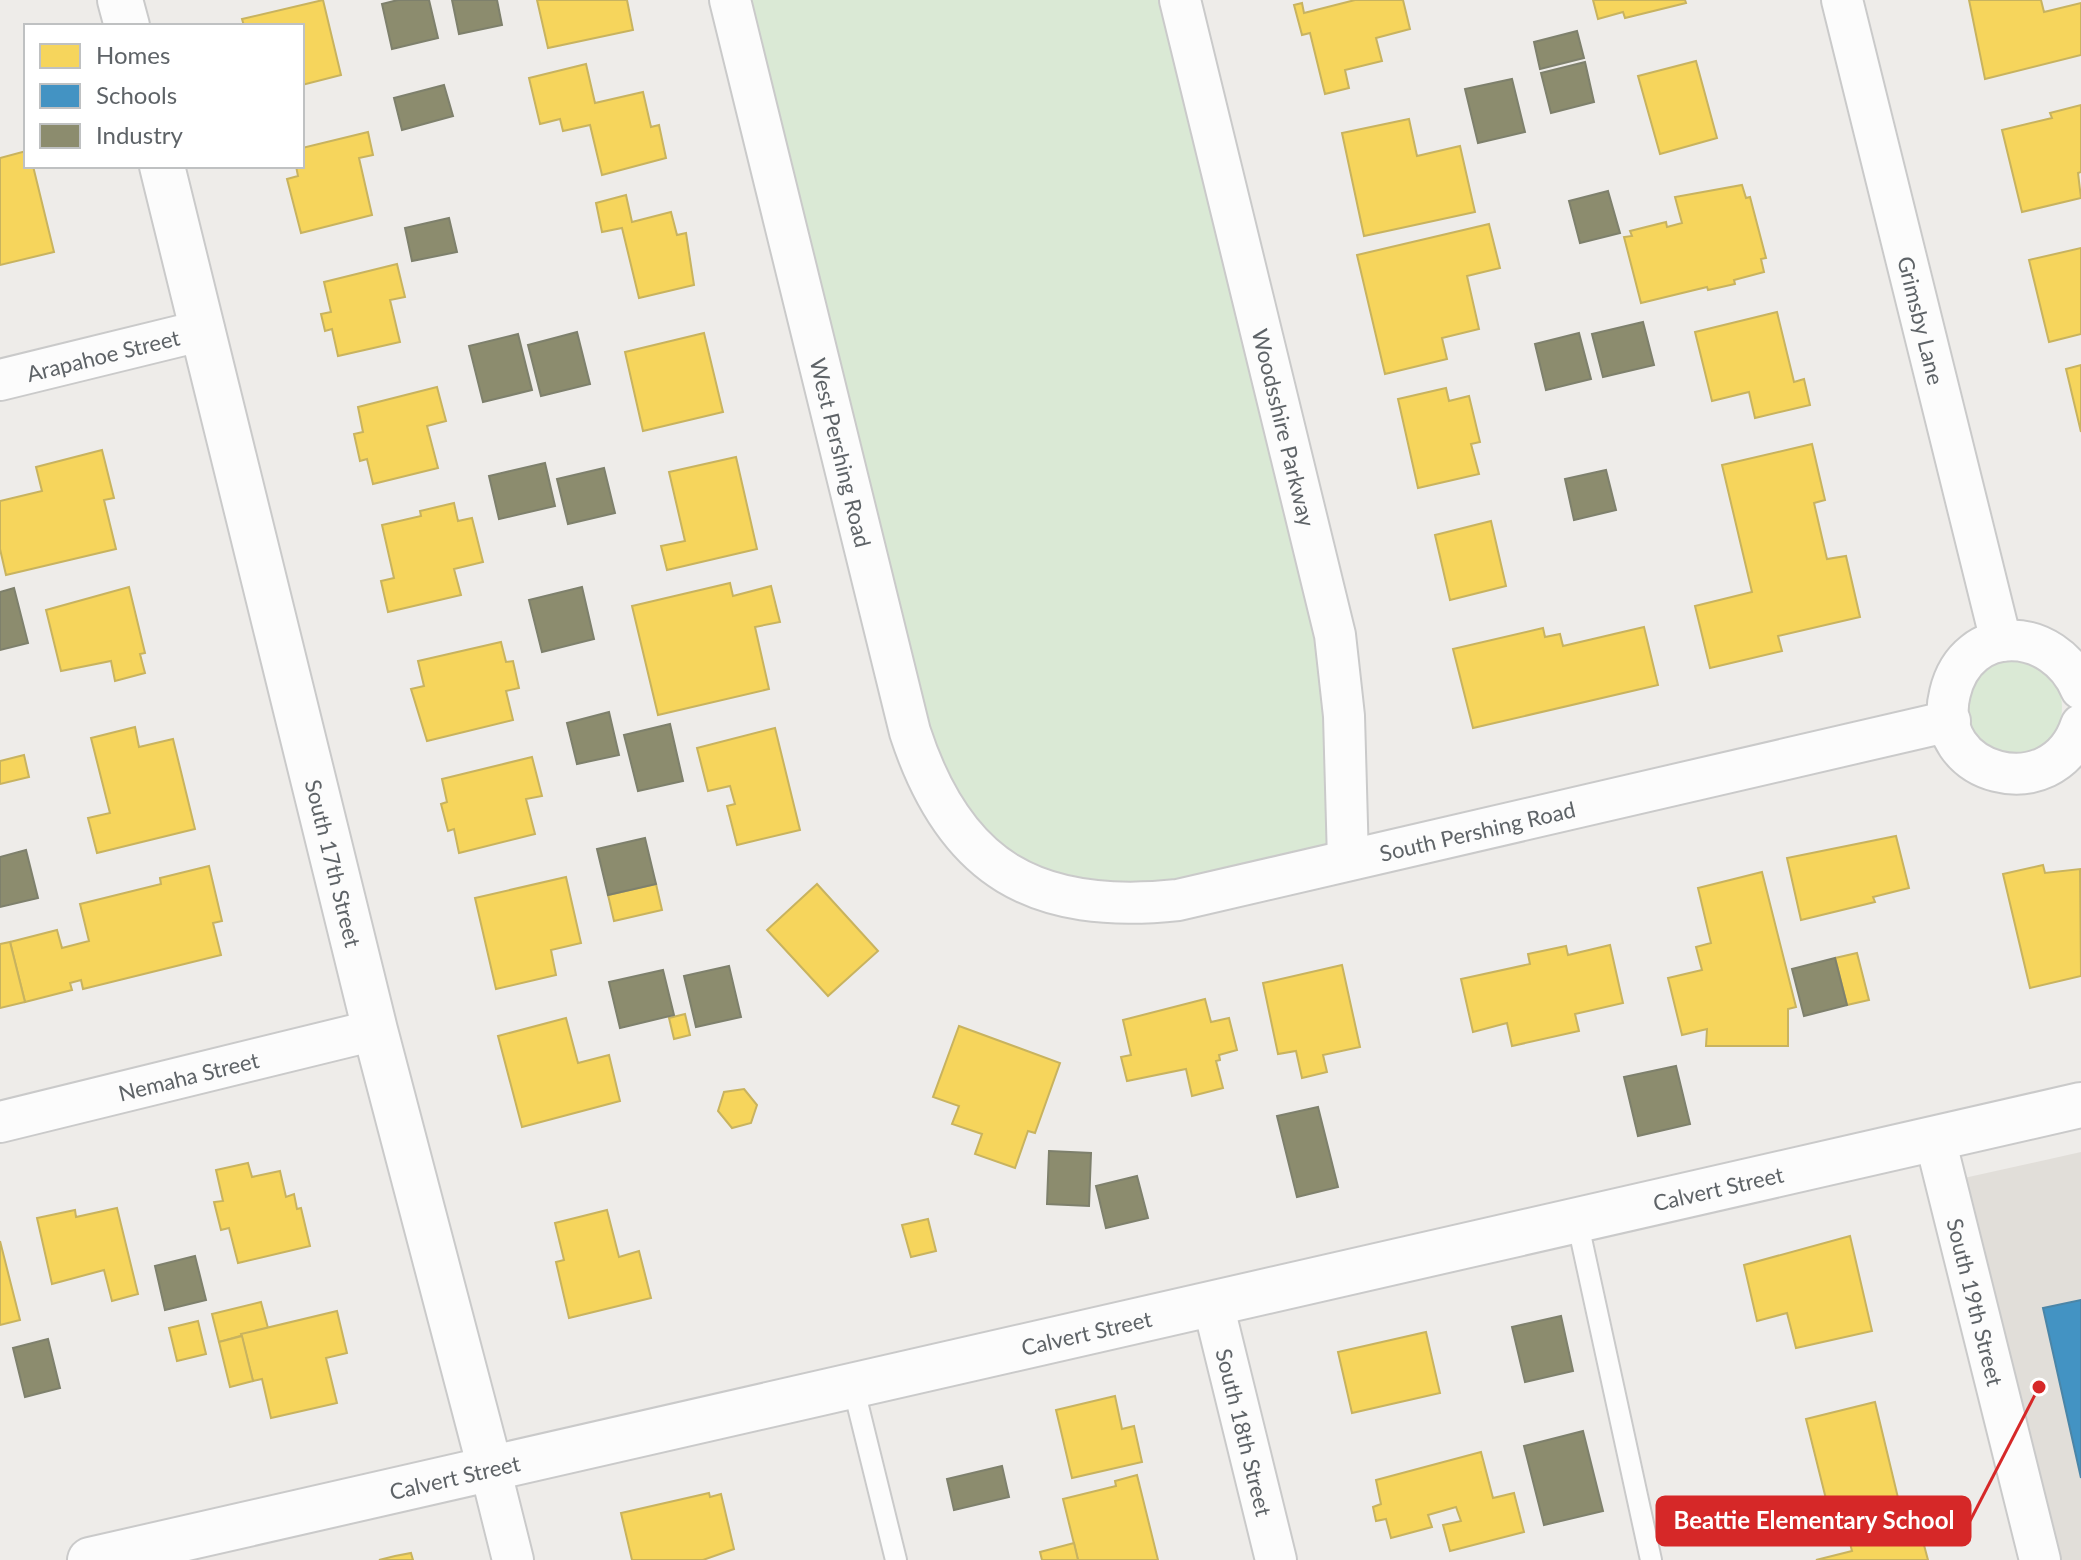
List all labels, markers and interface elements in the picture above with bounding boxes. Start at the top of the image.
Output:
legend [24,24,304,168]
text: Homes [96,40,170,69]
text: Schools [96,80,177,109]
text: Industry [96,120,183,149]
street label: Grimsby Lane [1893,253,1950,387]
street label: Arapahoe Street [24,323,182,387]
street label: Woodsshire Parkway [1247,326,1322,530]
street label: West Pershing Road [805,355,878,550]
street label: South 17th Street [300,777,368,950]
street label: South Pershing Road [1377,795,1578,866]
street label: Nemaha Street [115,1045,262,1106]
street label: Calvert Street [1650,1160,1786,1216]
street label: South 19th Street [1942,1215,2010,1389]
street label: Calvert Street [1018,1304,1154,1360]
street label: South 18th Street [1211,1346,1278,1519]
street label: Calvert Street [387,1449,523,1505]
callout: Beattie Elementary School [1657,1497,1970,1545]
text: Beattie Elementary School [1674,1505,1954,1534]

